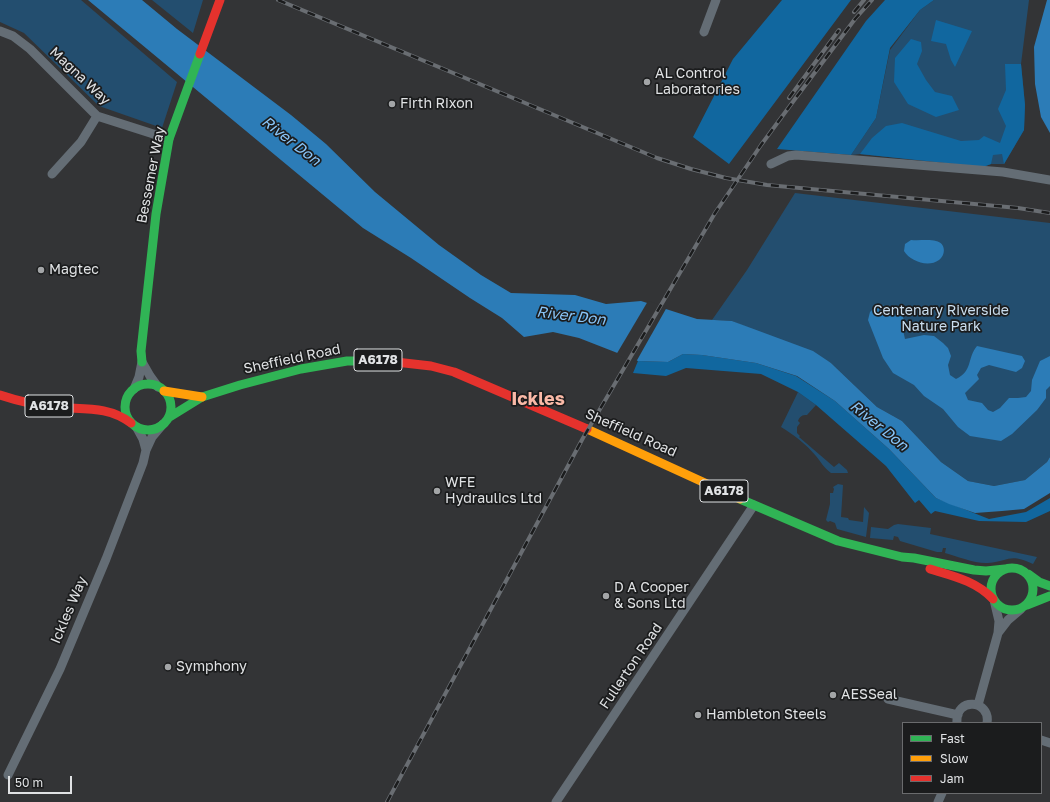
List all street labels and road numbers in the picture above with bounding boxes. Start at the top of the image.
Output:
street label: Magna Way [46,44,114,108]
street label: Bessemer Way [133,125,169,225]
street label: Sheffield Road [242,341,342,377]
road number: A6178 [354,349,402,371]
road number: A6178 [25,395,73,417]
street label: Sheffield Road [583,405,679,461]
road number: A6178 [700,480,748,502]
street label: Ickles Way [47,574,91,646]
street label: Fullerton Road [596,620,666,712]

